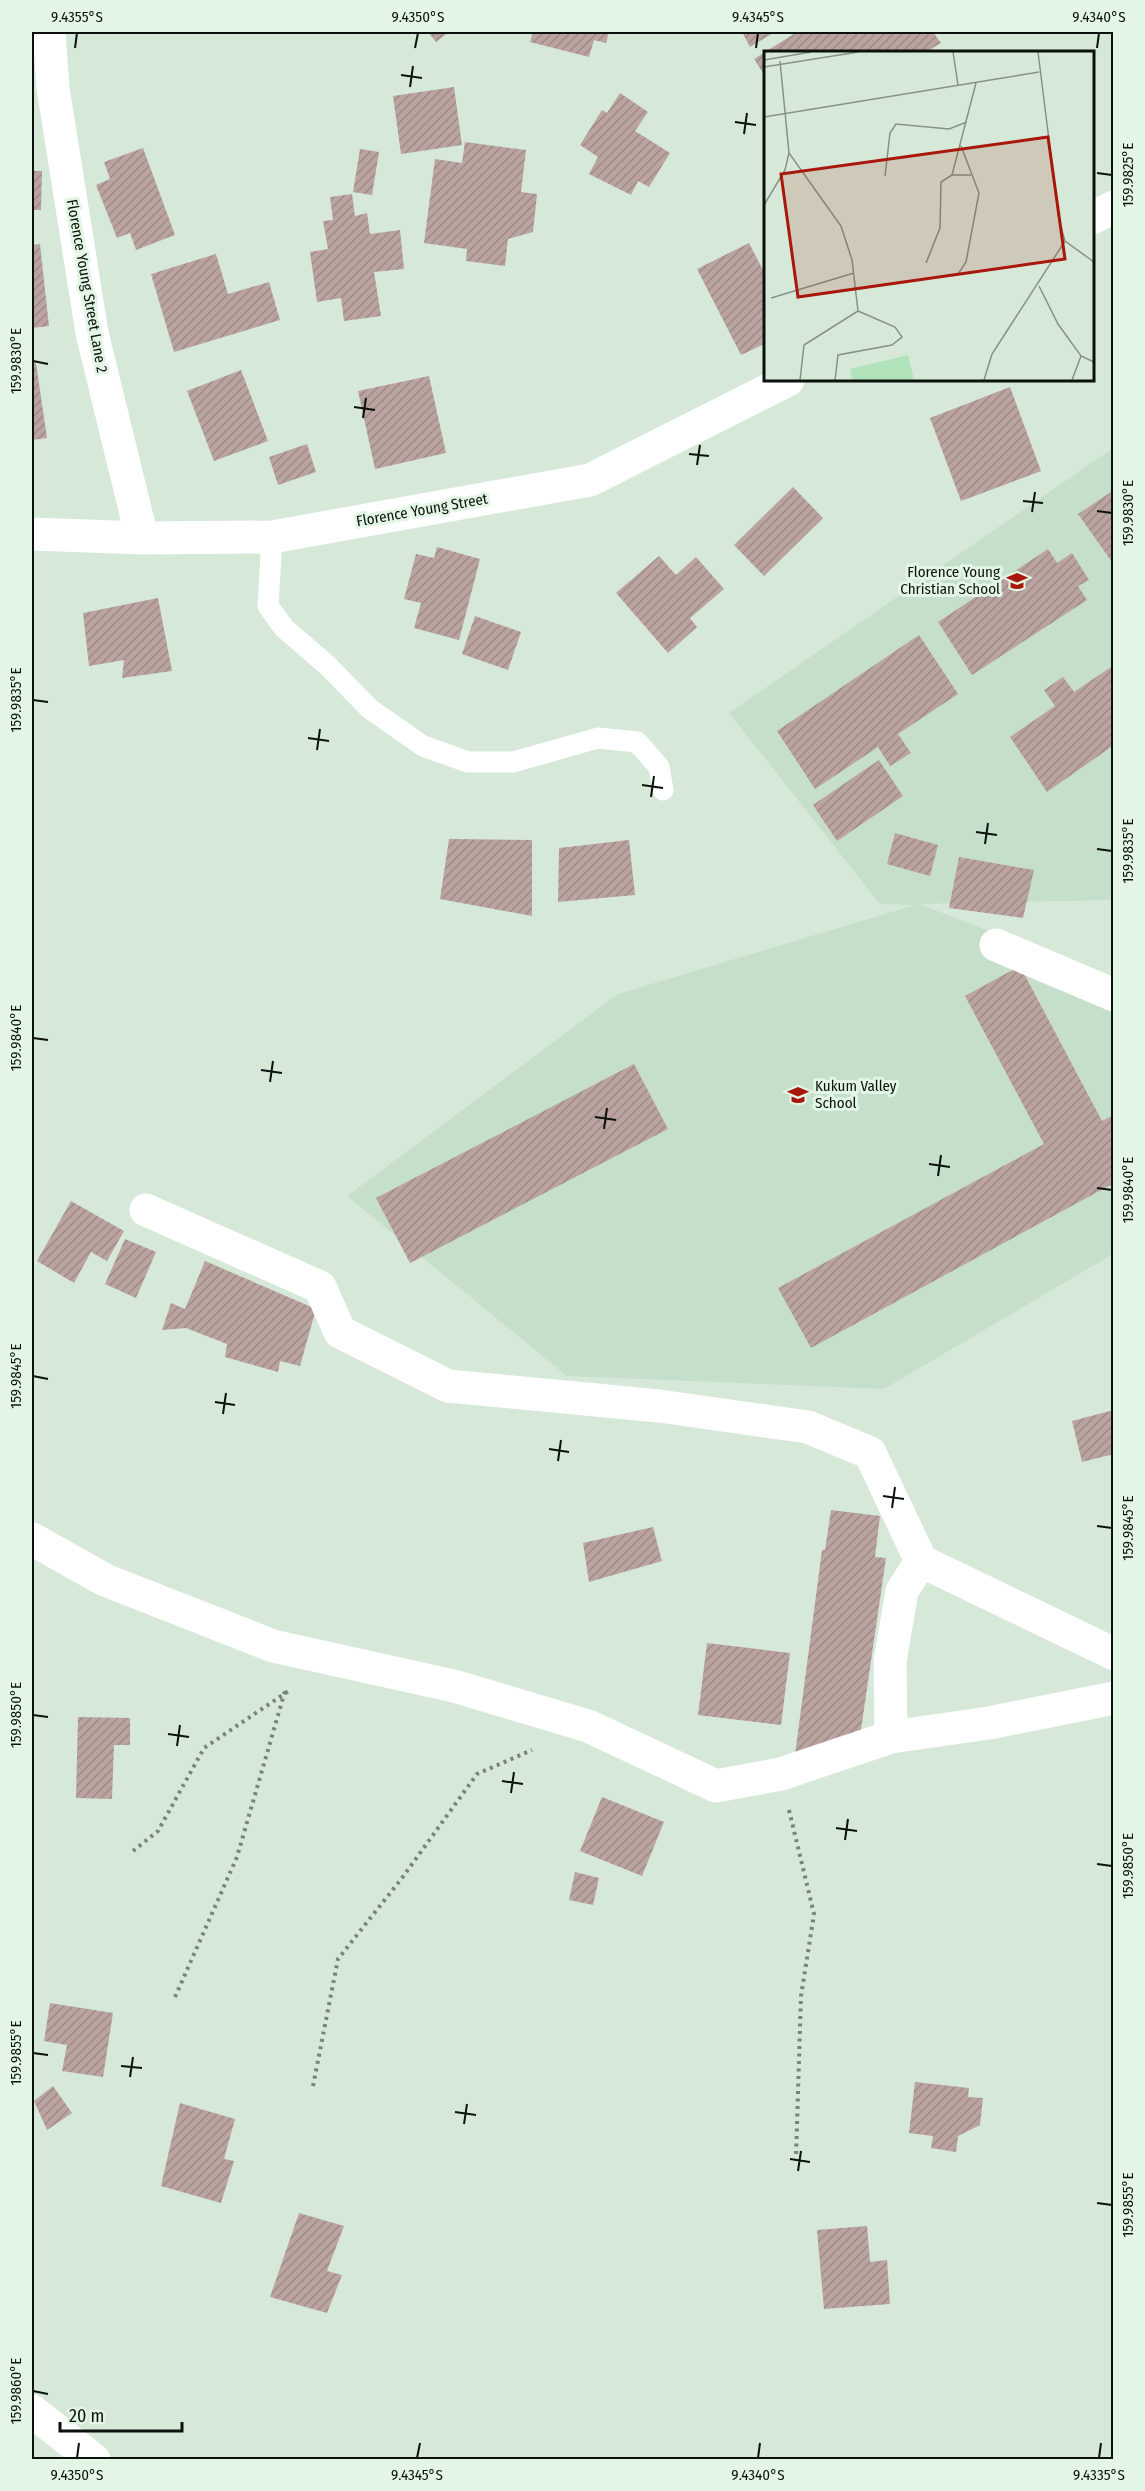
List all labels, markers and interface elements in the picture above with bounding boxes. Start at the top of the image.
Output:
text: 9.4355°S [51,8,103,26]
text: 9.4350°S [392,8,444,26]
text: 9.4345°S [732,8,784,26]
text: 9.4340°S [1072,8,1126,26]
inset map [764,51,1094,381]
text: 159.9825°E [1119,143,1137,207]
street label: Florence Young Street Lane 2 [63,198,111,375]
text: 159.9830°E [7,328,25,394]
text: 159.9830°E [1119,480,1137,546]
street label: Florence Young Street [355,490,489,530]
place label: Florence Young Christian School [900,563,1000,598]
school or university icon: Florence Young Christian School [1005,569,1029,593]
text: 159.9835°E [7,668,25,732]
text: 159.9835°E [1119,819,1137,883]
text: 159.9840°E [7,1005,25,1071]
place label: Kukum Valley School [815,1077,897,1112]
school or university icon: Kukum Valley School [786,1083,810,1107]
text: 159.9840°E [1119,1157,1137,1223]
text: 159.9845°E [7,1343,25,1409]
text: 159.9845°E [1119,1495,1137,1561]
text: 159.9850°E [7,1682,25,1748]
text: 159.9850°E [1119,1833,1137,1899]
text: 159.9855°E [7,2020,25,2086]
text: 159.9855°E [1119,2172,1137,2238]
text: 159.9860°E [7,2358,25,2424]
scale bar [60,2395,182,2433]
text: 20 m [69,2405,104,2427]
text: 9.4350°S [51,2466,103,2484]
text: 9.4345°S [391,2466,443,2484]
text: 9.4340°S [731,2466,785,2484]
text: 9.4335°S [1073,2466,1125,2484]

